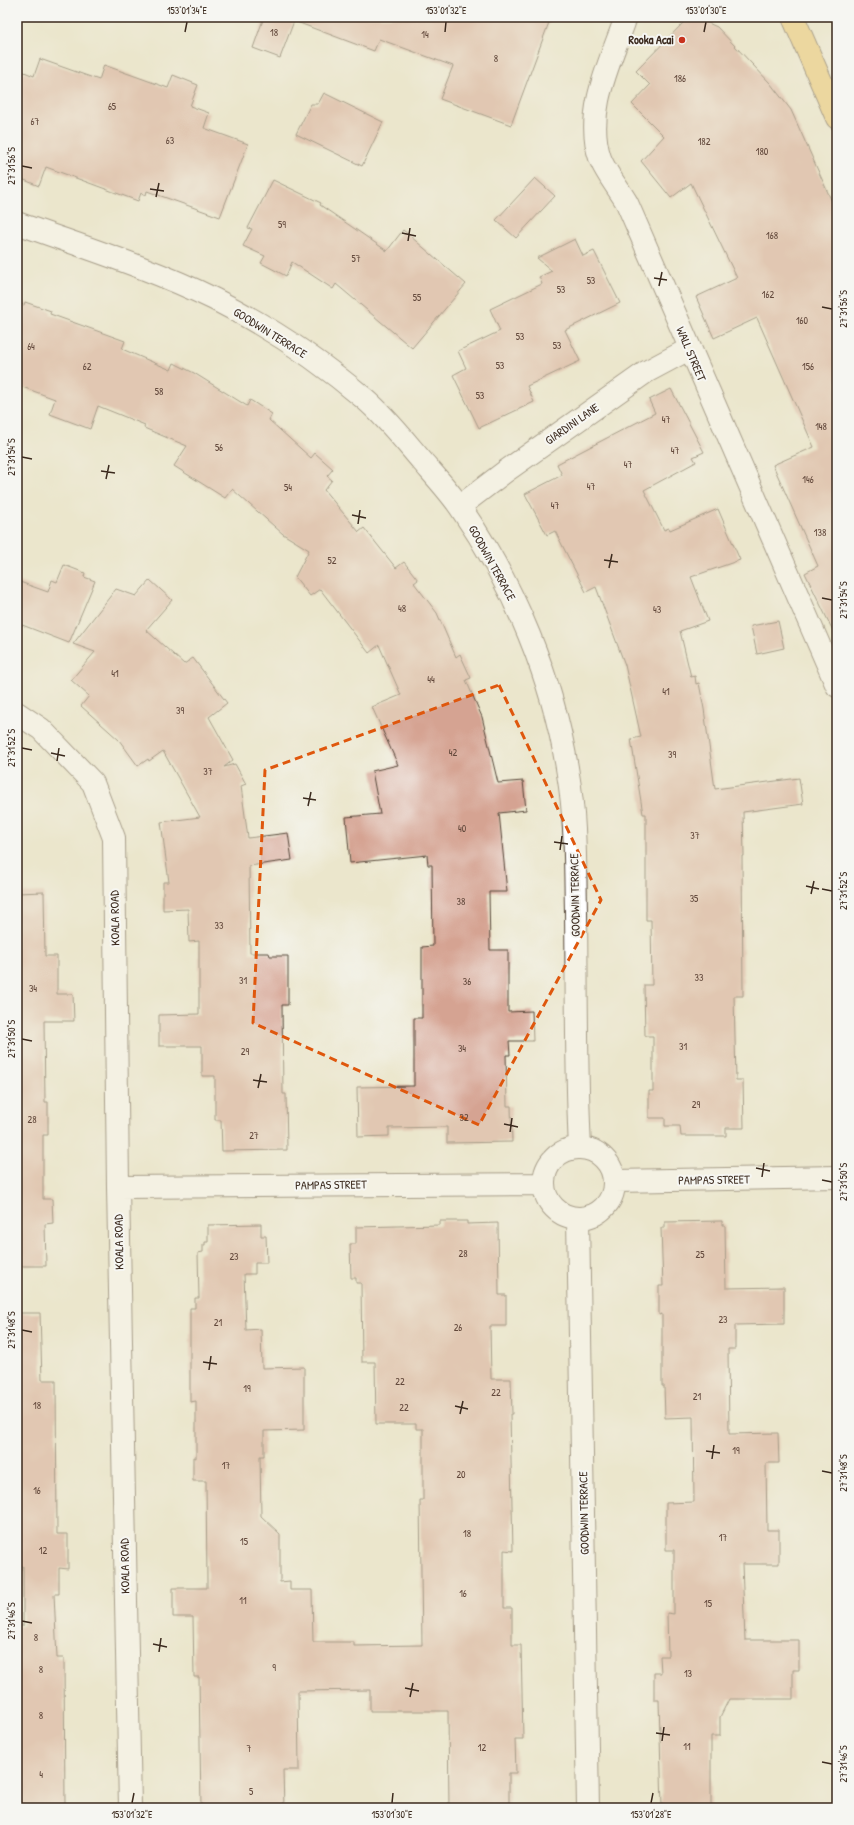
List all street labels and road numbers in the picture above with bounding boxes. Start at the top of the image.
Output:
street label: GOODWIN TERRACE [230,303,311,362]
street label: WALL STREET [672,324,711,384]
street label: GIARDINI LANE [541,398,603,448]
street label: GOODWIN TERRACE [465,522,520,604]
street label: GOODWIN TERRACE [565,852,584,937]
street label: KOALA ROAD [106,890,123,946]
street label: PAMPAS STREET [678,1170,750,1189]
street label: PAMPAS STREET [295,1175,367,1194]
street label: KOALA ROAD [110,1214,127,1270]
street label: GOODWIN TERRACE [574,1470,593,1555]
street label: KOALA ROAD [116,1538,133,1594]

